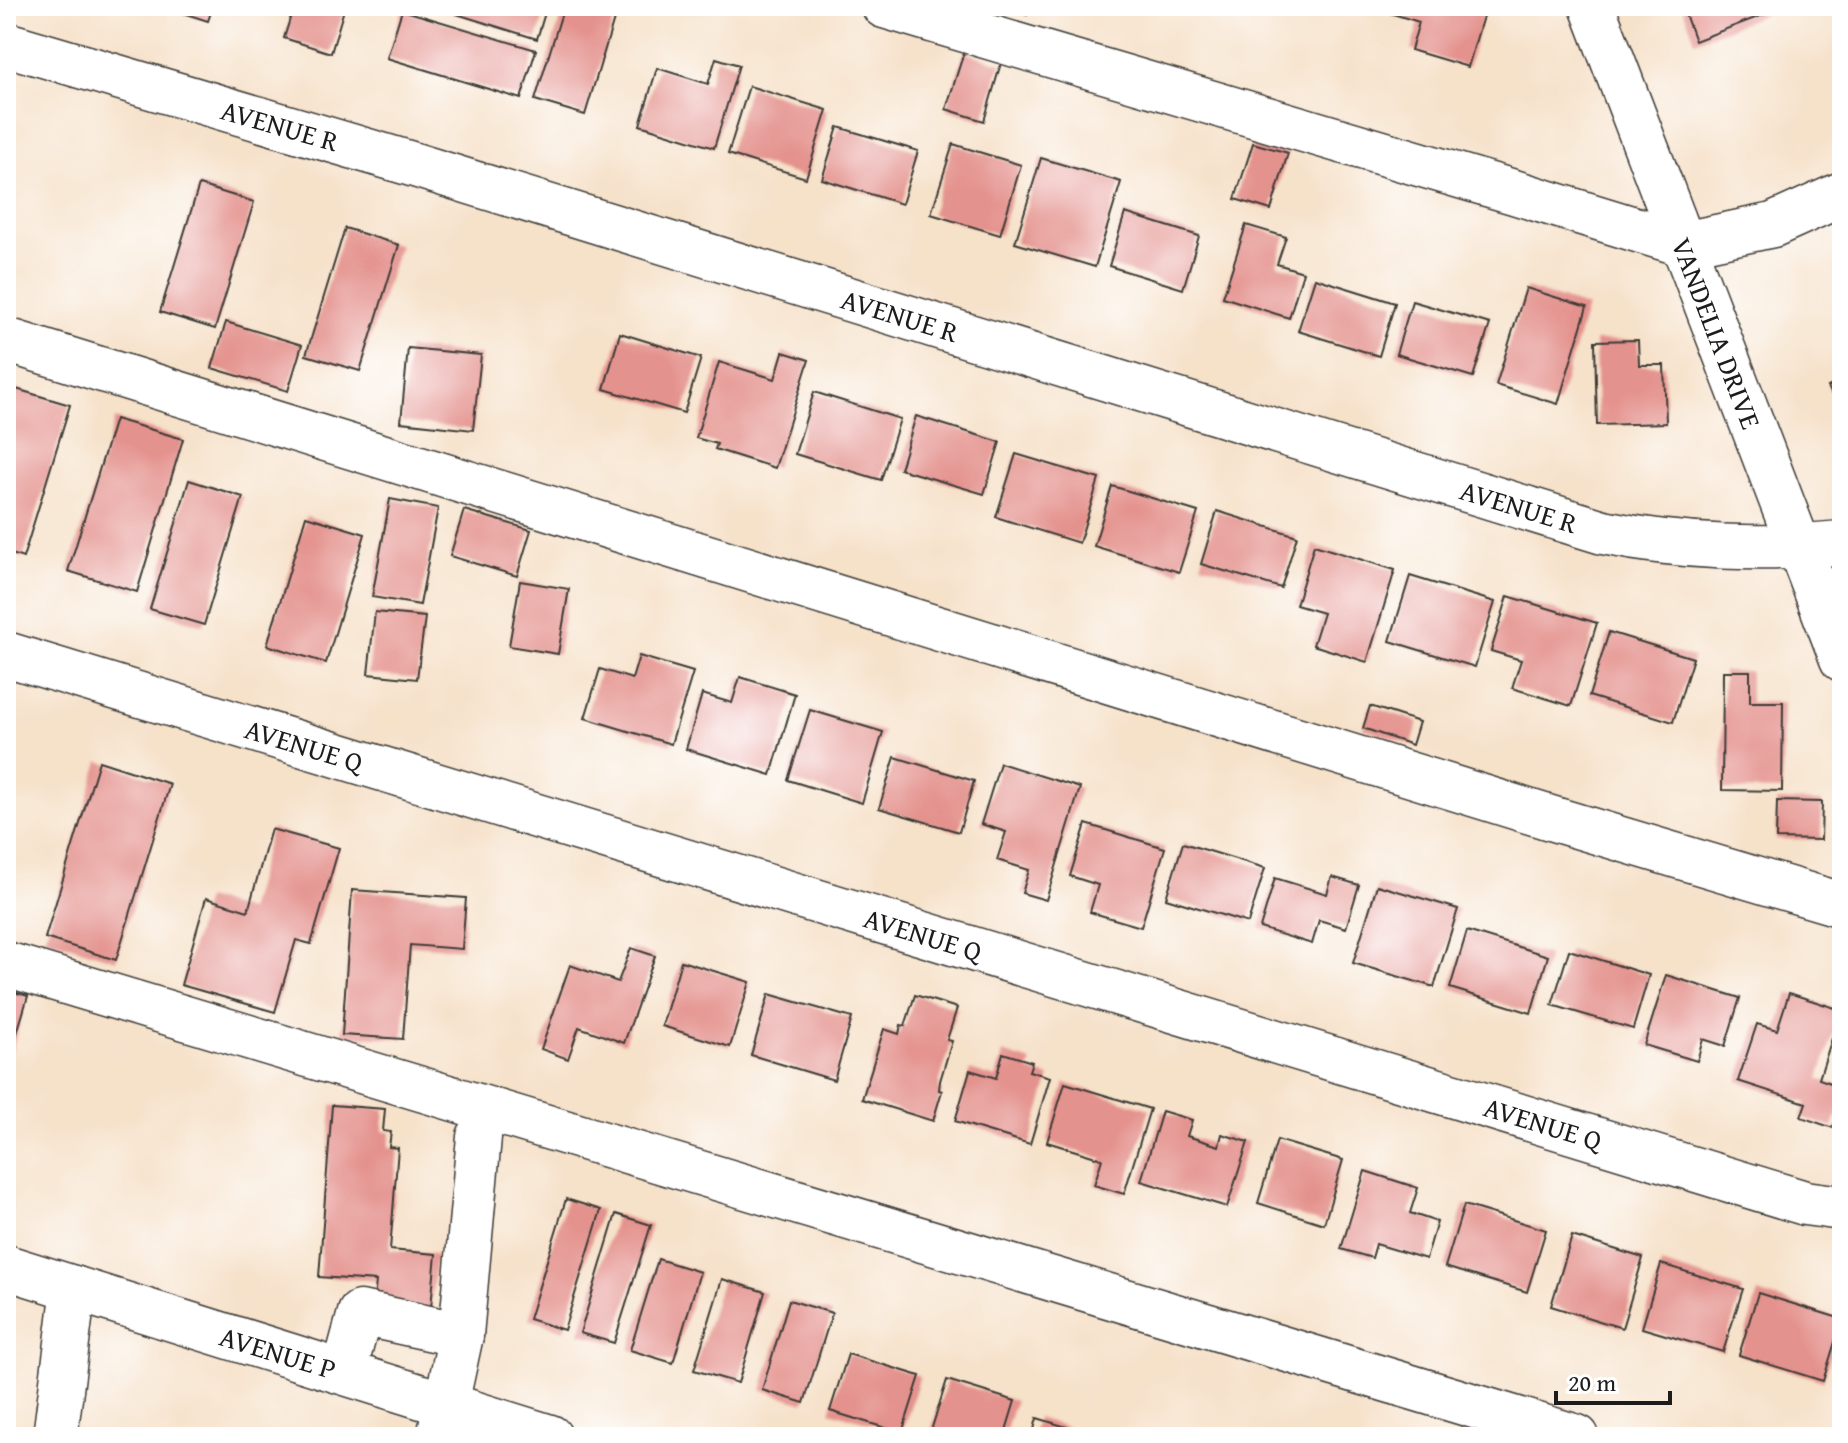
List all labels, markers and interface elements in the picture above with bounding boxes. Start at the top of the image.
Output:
street label: AVENUE R [216,89,344,162]
street label: VANDELIA DRIVE [1662,232,1772,434]
street label: AVENUE R [836,278,964,352]
street label: AVENUE R [1455,469,1583,543]
street label: AVENUE Q [240,708,370,783]
street label: AVENUE Q [859,897,989,972]
street label: AVENUE Q [1479,1086,1609,1161]
street label: AVENUE P [215,1315,341,1389]
scale bar [1556,1355,1670,1405]
text: 20 m [1568,1365,1616,1400]

